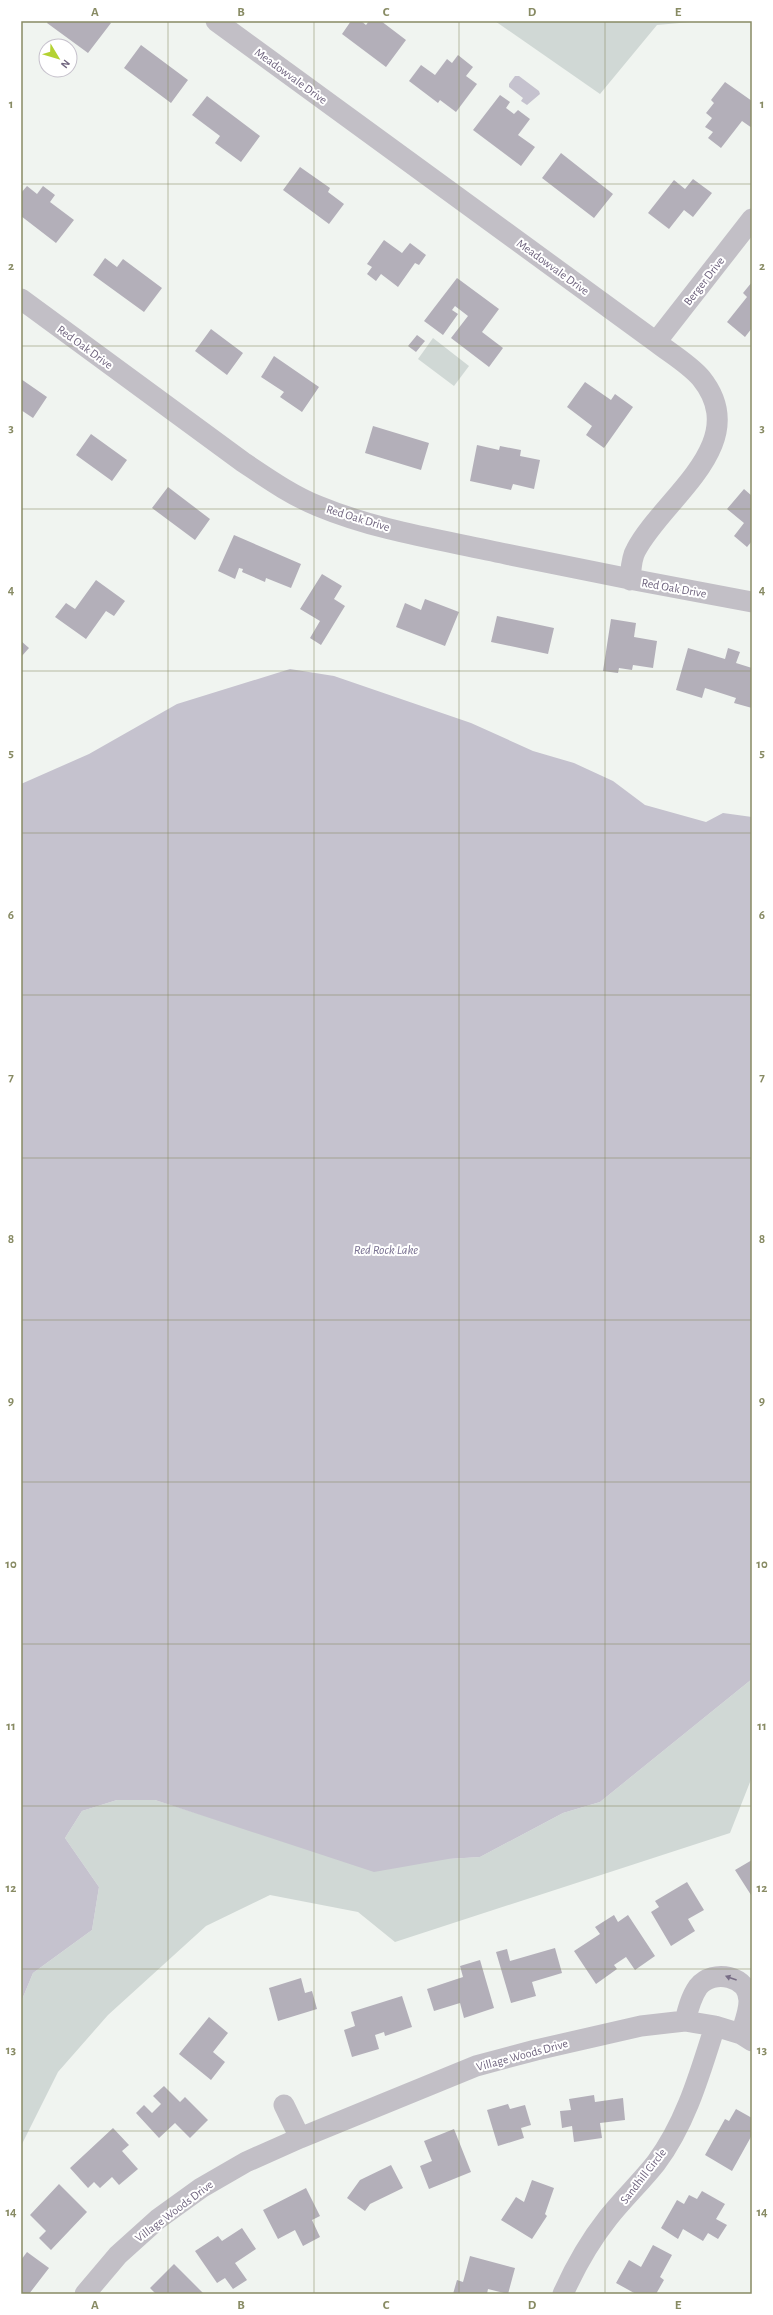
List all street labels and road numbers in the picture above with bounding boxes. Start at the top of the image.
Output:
street label: Meadowvale Drive [253,46,329,106]
street label: Meadowvale Drive [515,237,591,297]
street label: Berger Drive [681,254,727,308]
street label: Red Oak Drive [55,323,115,371]
street label: Red Oak Drive [325,503,391,533]
street label: Red Oak Drive [641,576,707,600]
street label: Village Woods Drive [475,2037,569,2073]
street label: Sandhill Circle [618,2146,668,2206]
street label: Village Woods Drive [133,2178,215,2244]

